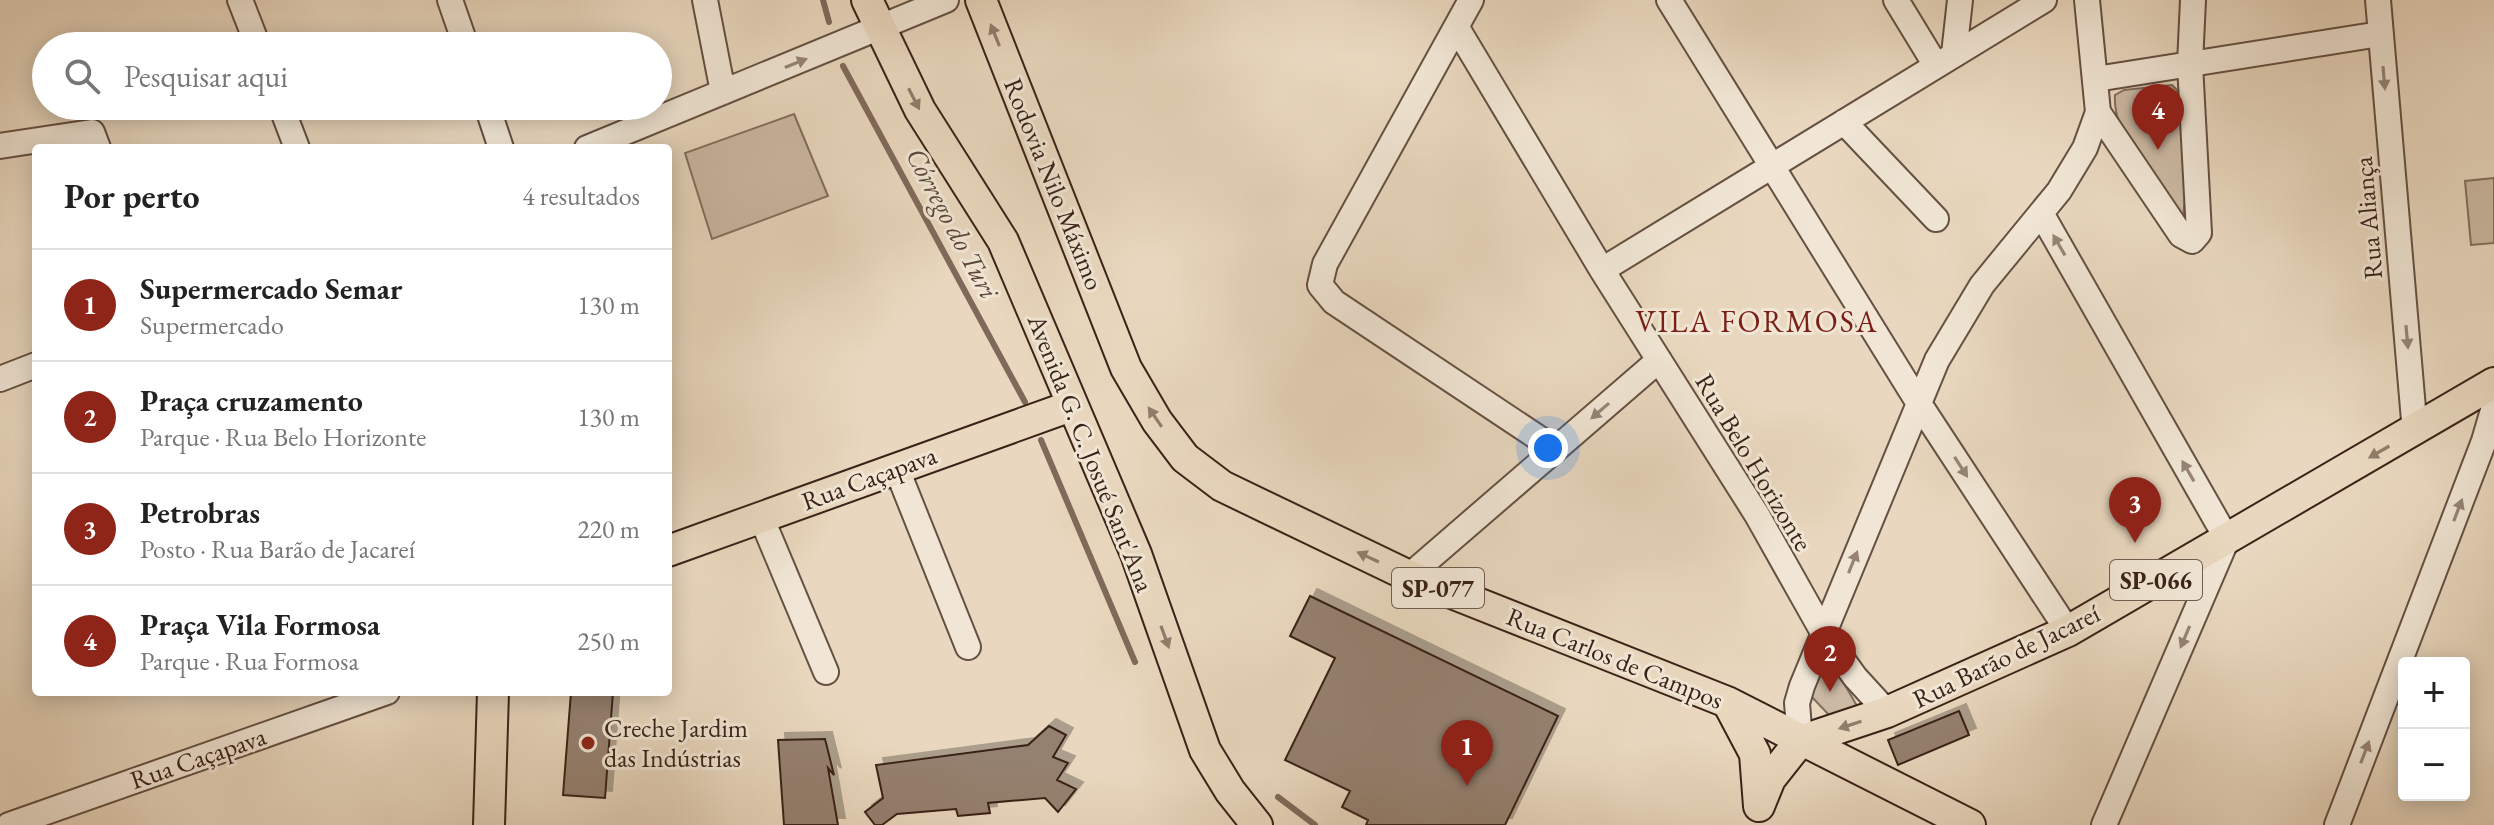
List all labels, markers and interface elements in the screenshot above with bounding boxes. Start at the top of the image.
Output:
one-way arrow [988,23,1001,47]
search box [32,32,672,120]
icon: search [60,54,104,98]
one-way arrow [784,56,808,69]
text: Pesquisar aqui [124,57,288,96]
one-way arrow [2378,66,2391,91]
street label: Rodovia Nilo Máximo [996,73,1112,295]
pin: 4 [2132,84,2184,150]
one-way arrow [907,87,921,110]
water label: Córrego do Turi [898,141,1009,306]
street label: Rua Aliança [2346,155,2390,281]
text: Por perto [64,174,200,218]
text: 4 resultados [522,179,640,213]
one-way arrow [2052,234,2066,257]
text: Supermercado Semar [140,269,402,308]
text: 1 [83,288,97,322]
text: 130 m [577,288,640,322]
district label: VILA FORMOSA [1636,302,1878,341]
text: Supermercado [140,308,284,342]
street label: Avenida G. C. Josué Sant'Ana [1019,308,1163,597]
one-way arrow [2401,325,2414,350]
street label: Rua Belo Horizonte [1688,367,1820,557]
text: Praça cruzamento [140,381,363,420]
text: 2 [83,400,97,434]
text: 130 m [577,400,640,434]
one-way arrow [1590,401,1609,419]
one-way arrow [1148,406,1163,427]
text: Parque · Rua Belo Horizonte [140,420,426,454]
your location [1528,428,1568,468]
street label: Rua Caçapava [797,438,942,518]
one-way arrow [2368,445,2390,459]
one-way arrow [1953,456,1967,478]
one-way arrow [2181,460,2195,483]
pin: 3 [2109,477,2161,543]
text: Petrobras [140,493,260,532]
one-way arrow [2452,497,2465,521]
text: 3 [83,512,97,546]
text: 220 m [577,512,640,546]
text: Posto · Rua Barão de Jacareí [140,532,415,566]
one-way arrow [1356,550,1380,564]
one-way arrow [1847,550,1860,574]
road number: SP-066 [2110,560,2202,600]
road number: SP-077 [1392,568,1484,608]
street label: Rua Barão de Jacareí [1907,596,2106,716]
street label: Rua Carlos de Campos [1502,599,1728,717]
text: Praça Vila Formosa [140,605,380,644]
text: 4 [83,624,97,658]
text: 250 m [577,624,640,658]
one-way arrow [1159,625,1172,649]
one-way arrow [2178,625,2191,648]
pin: 2 [1804,626,1856,692]
text: Parque · Rua Formosa [140,644,359,678]
map controls [2398,657,2470,801]
button: + [2398,657,2470,729]
place label: Creche Jardim das Indústrias [604,711,748,775]
street label: Rua Caçapava [126,719,271,797]
one-way arrow [1838,719,1862,731]
pin: 1 [1441,720,1493,786]
button: − [2398,729,2470,801]
marker: Creche Jardim das Indústrias [579,734,597,752]
one-way arrow [2359,740,2372,764]

